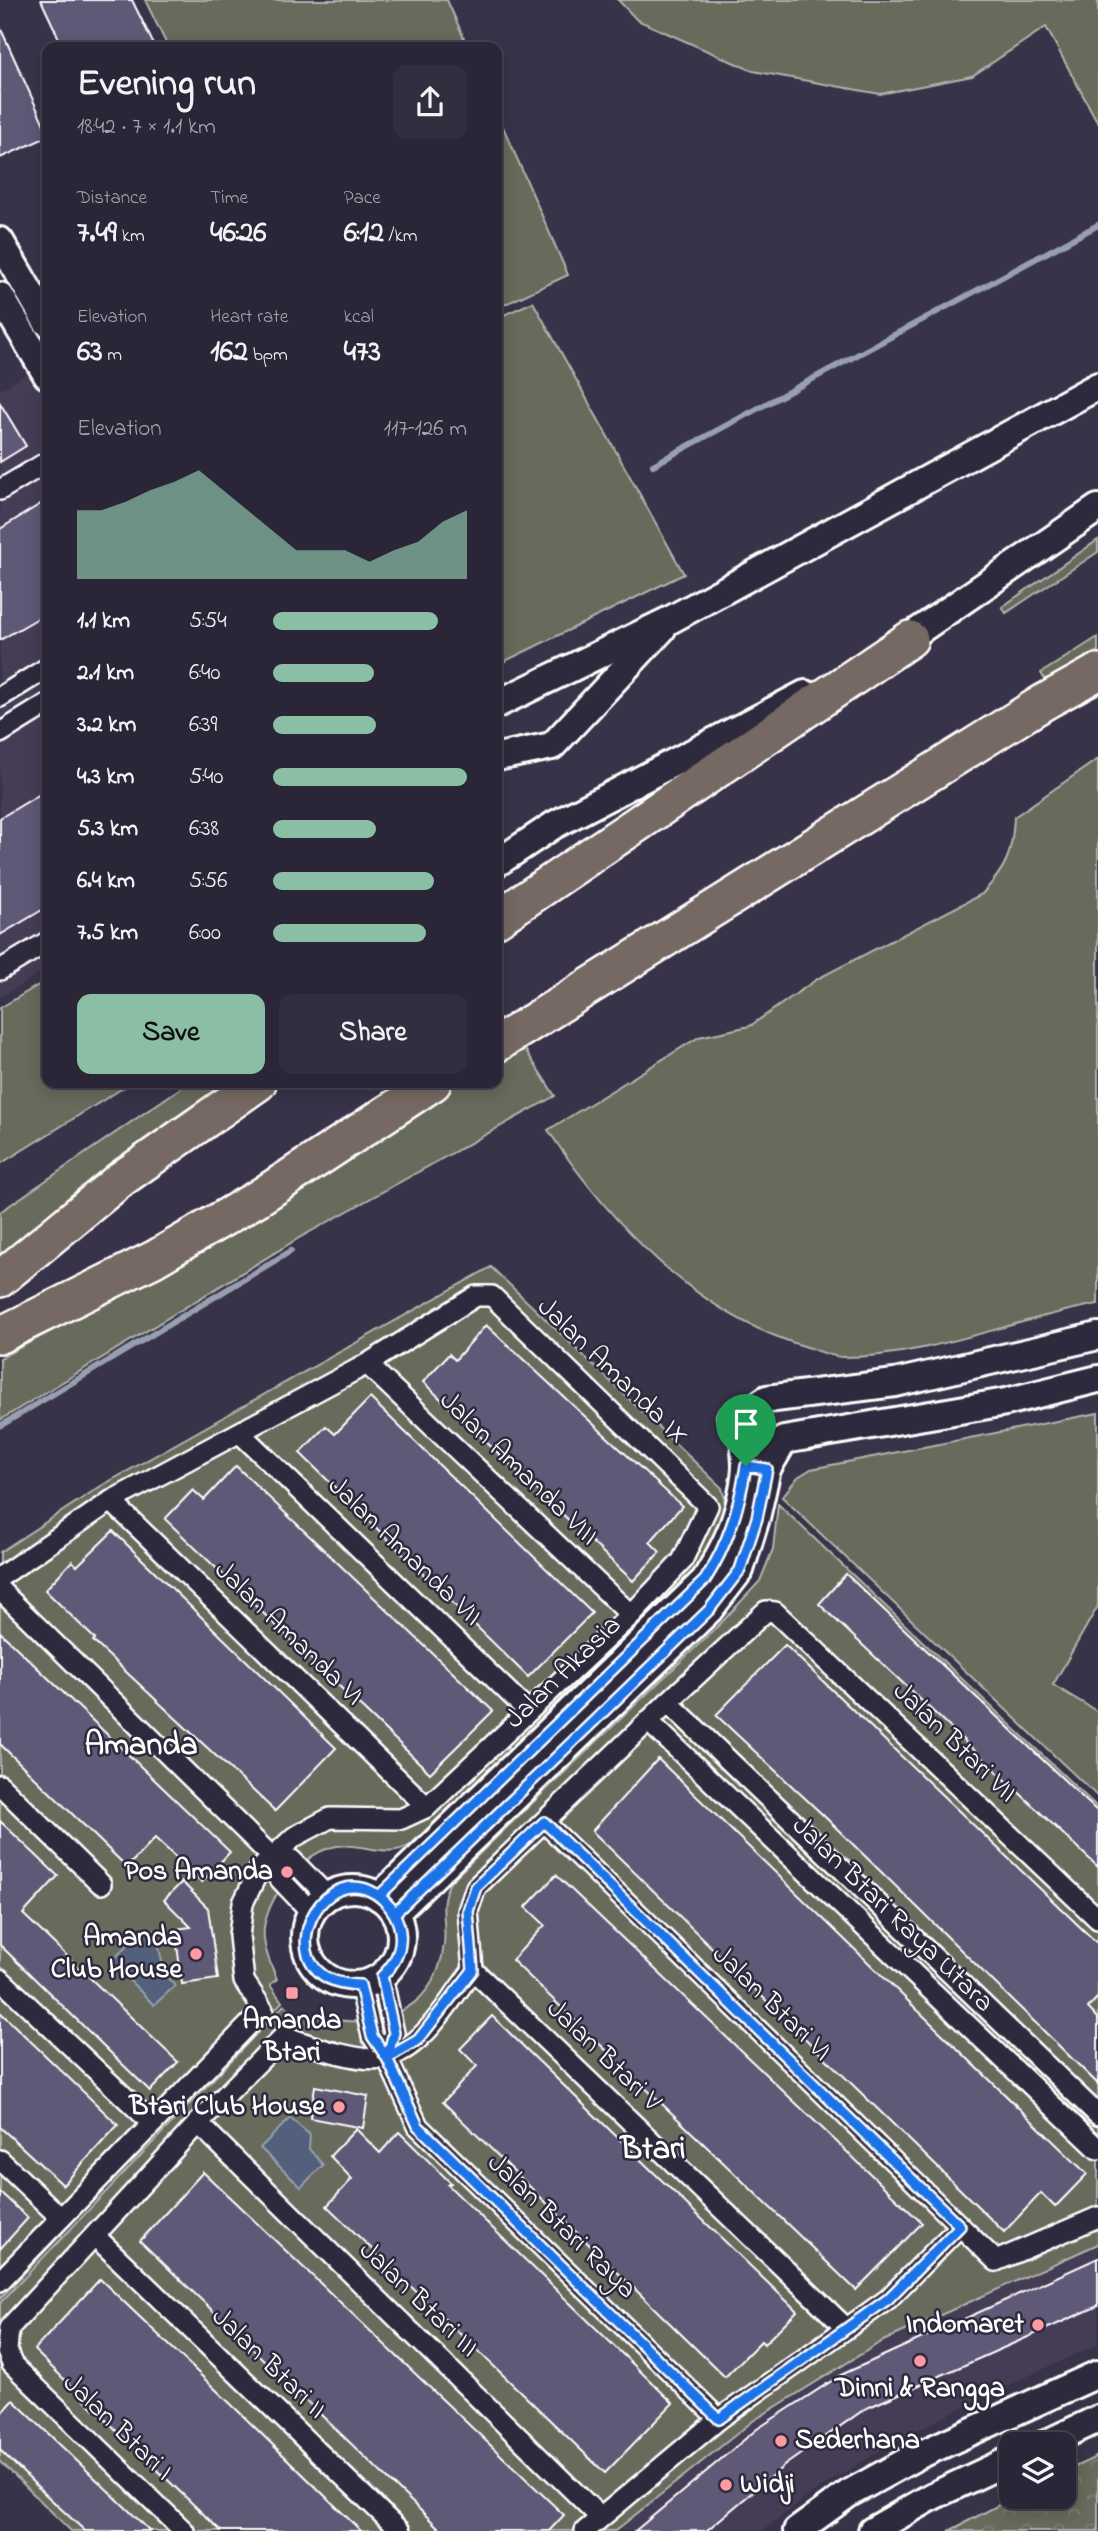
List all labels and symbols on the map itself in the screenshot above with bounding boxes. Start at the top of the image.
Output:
street label: Jalan Amanda IX [527,1289,697,1455]
street label: Jalan Amanda VIII [429,1382,607,1556]
pin [716,1394,776,1466]
street label: Jalan Amanda VII [317,1467,491,1637]
street label: Jalan Amanda VI [204,1552,372,1716]
street label: Jalan Akasia [496,1607,632,1739]
street label: Jalan Btari VII [882,1673,1026,1813]
district label: Amanda [85,1723,197,1770]
street label: Jalan Btari Raya Utara [781,1807,1003,2023]
place label: Pos Amanda [124,1852,273,1893]
marker: Pos Amanda [279,1864,295,1880]
place label: Amanda Club House [51,1918,183,1991]
street label: Jalan Btari VI [702,1936,840,2072]
marker: Amanda Club House [188,1946,204,1962]
marker: Amanda Btari [284,1985,300,2001]
street label: Jalan Btari V [536,1990,671,2122]
place label: Amanda Btari [243,2001,341,2074]
place label: Btari Club House [128,2087,326,2128]
marker: Btari Club House [331,2099,347,2115]
district label: Btari [618,2127,686,2174]
street label: Jalan Btari Raya [477,2145,645,2309]
street label: Jalan Btari III [349,2232,487,2368]
street label: Jalan Btari II [201,2298,335,2430]
place label: Indomaret [906,2305,1025,2346]
marker: Indomaret [1030,2317,1046,2333]
marker: Dinni & Rangga [912,2353,928,2369]
street label: Jalan Btari I [52,2365,182,2491]
place label: Dinni & Rangga [833,2369,1005,2411]
place label: Sederhana [795,2421,920,2462]
marker: Sederhana [773,2433,789,2449]
place label: Widji [740,2465,795,2506]
marker: Widji [718,2477,734,2493]

